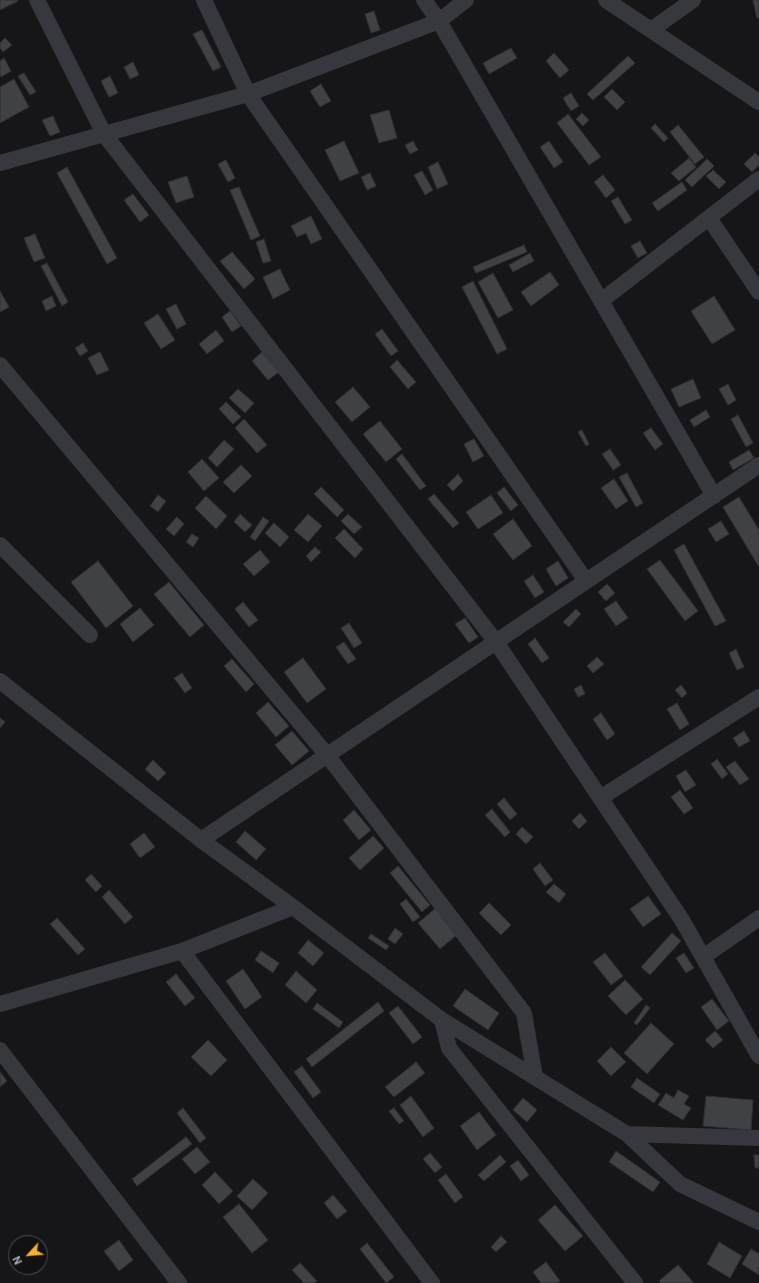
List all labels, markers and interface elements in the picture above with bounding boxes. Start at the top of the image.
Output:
north arrow [8,1235,48,1275]
text: N [10,1254,25,1266]

